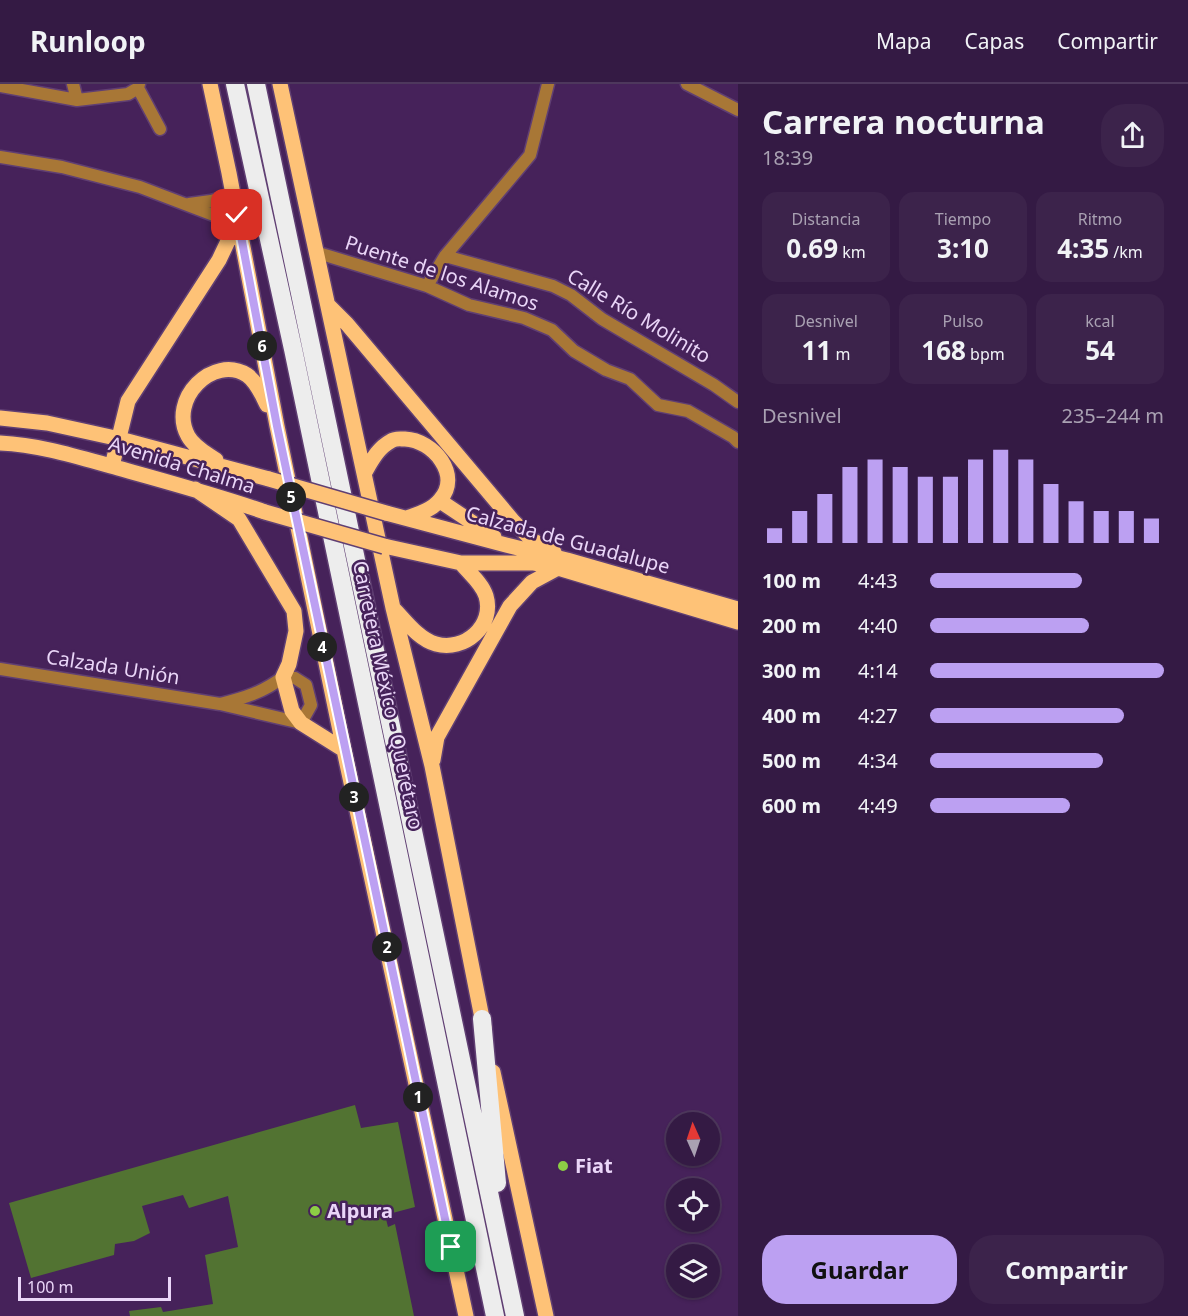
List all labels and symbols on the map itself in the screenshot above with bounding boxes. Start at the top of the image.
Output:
pin [211,189,262,240]
street label: Puente de los Alamos [342,228,542,317]
street label: Calle Río Molinito [562,262,716,369]
pin: 6 [247,331,277,361]
street label: Avenida Chalma [106,429,259,500]
pin: 5 [276,482,306,512]
street label: Calzada de Guadalupe [463,499,673,580]
street label: Carretera México - Querétaro [347,558,430,832]
pin: 4 [307,632,337,662]
street label: Calzada Unión [44,643,182,690]
pin: 3 [339,782,369,812]
pin: 2 [372,932,402,962]
pin: 1 [403,1082,433,1112]
north arrow [666,1112,720,1166]
place label: Fiat [575,1152,613,1179]
marker: Fiat [556,1159,570,1173]
place label: Alpura [327,1197,393,1224]
marker: Alpura [308,1204,322,1218]
pin [425,1221,476,1272]
scale bar [18,1274,171,1302]

